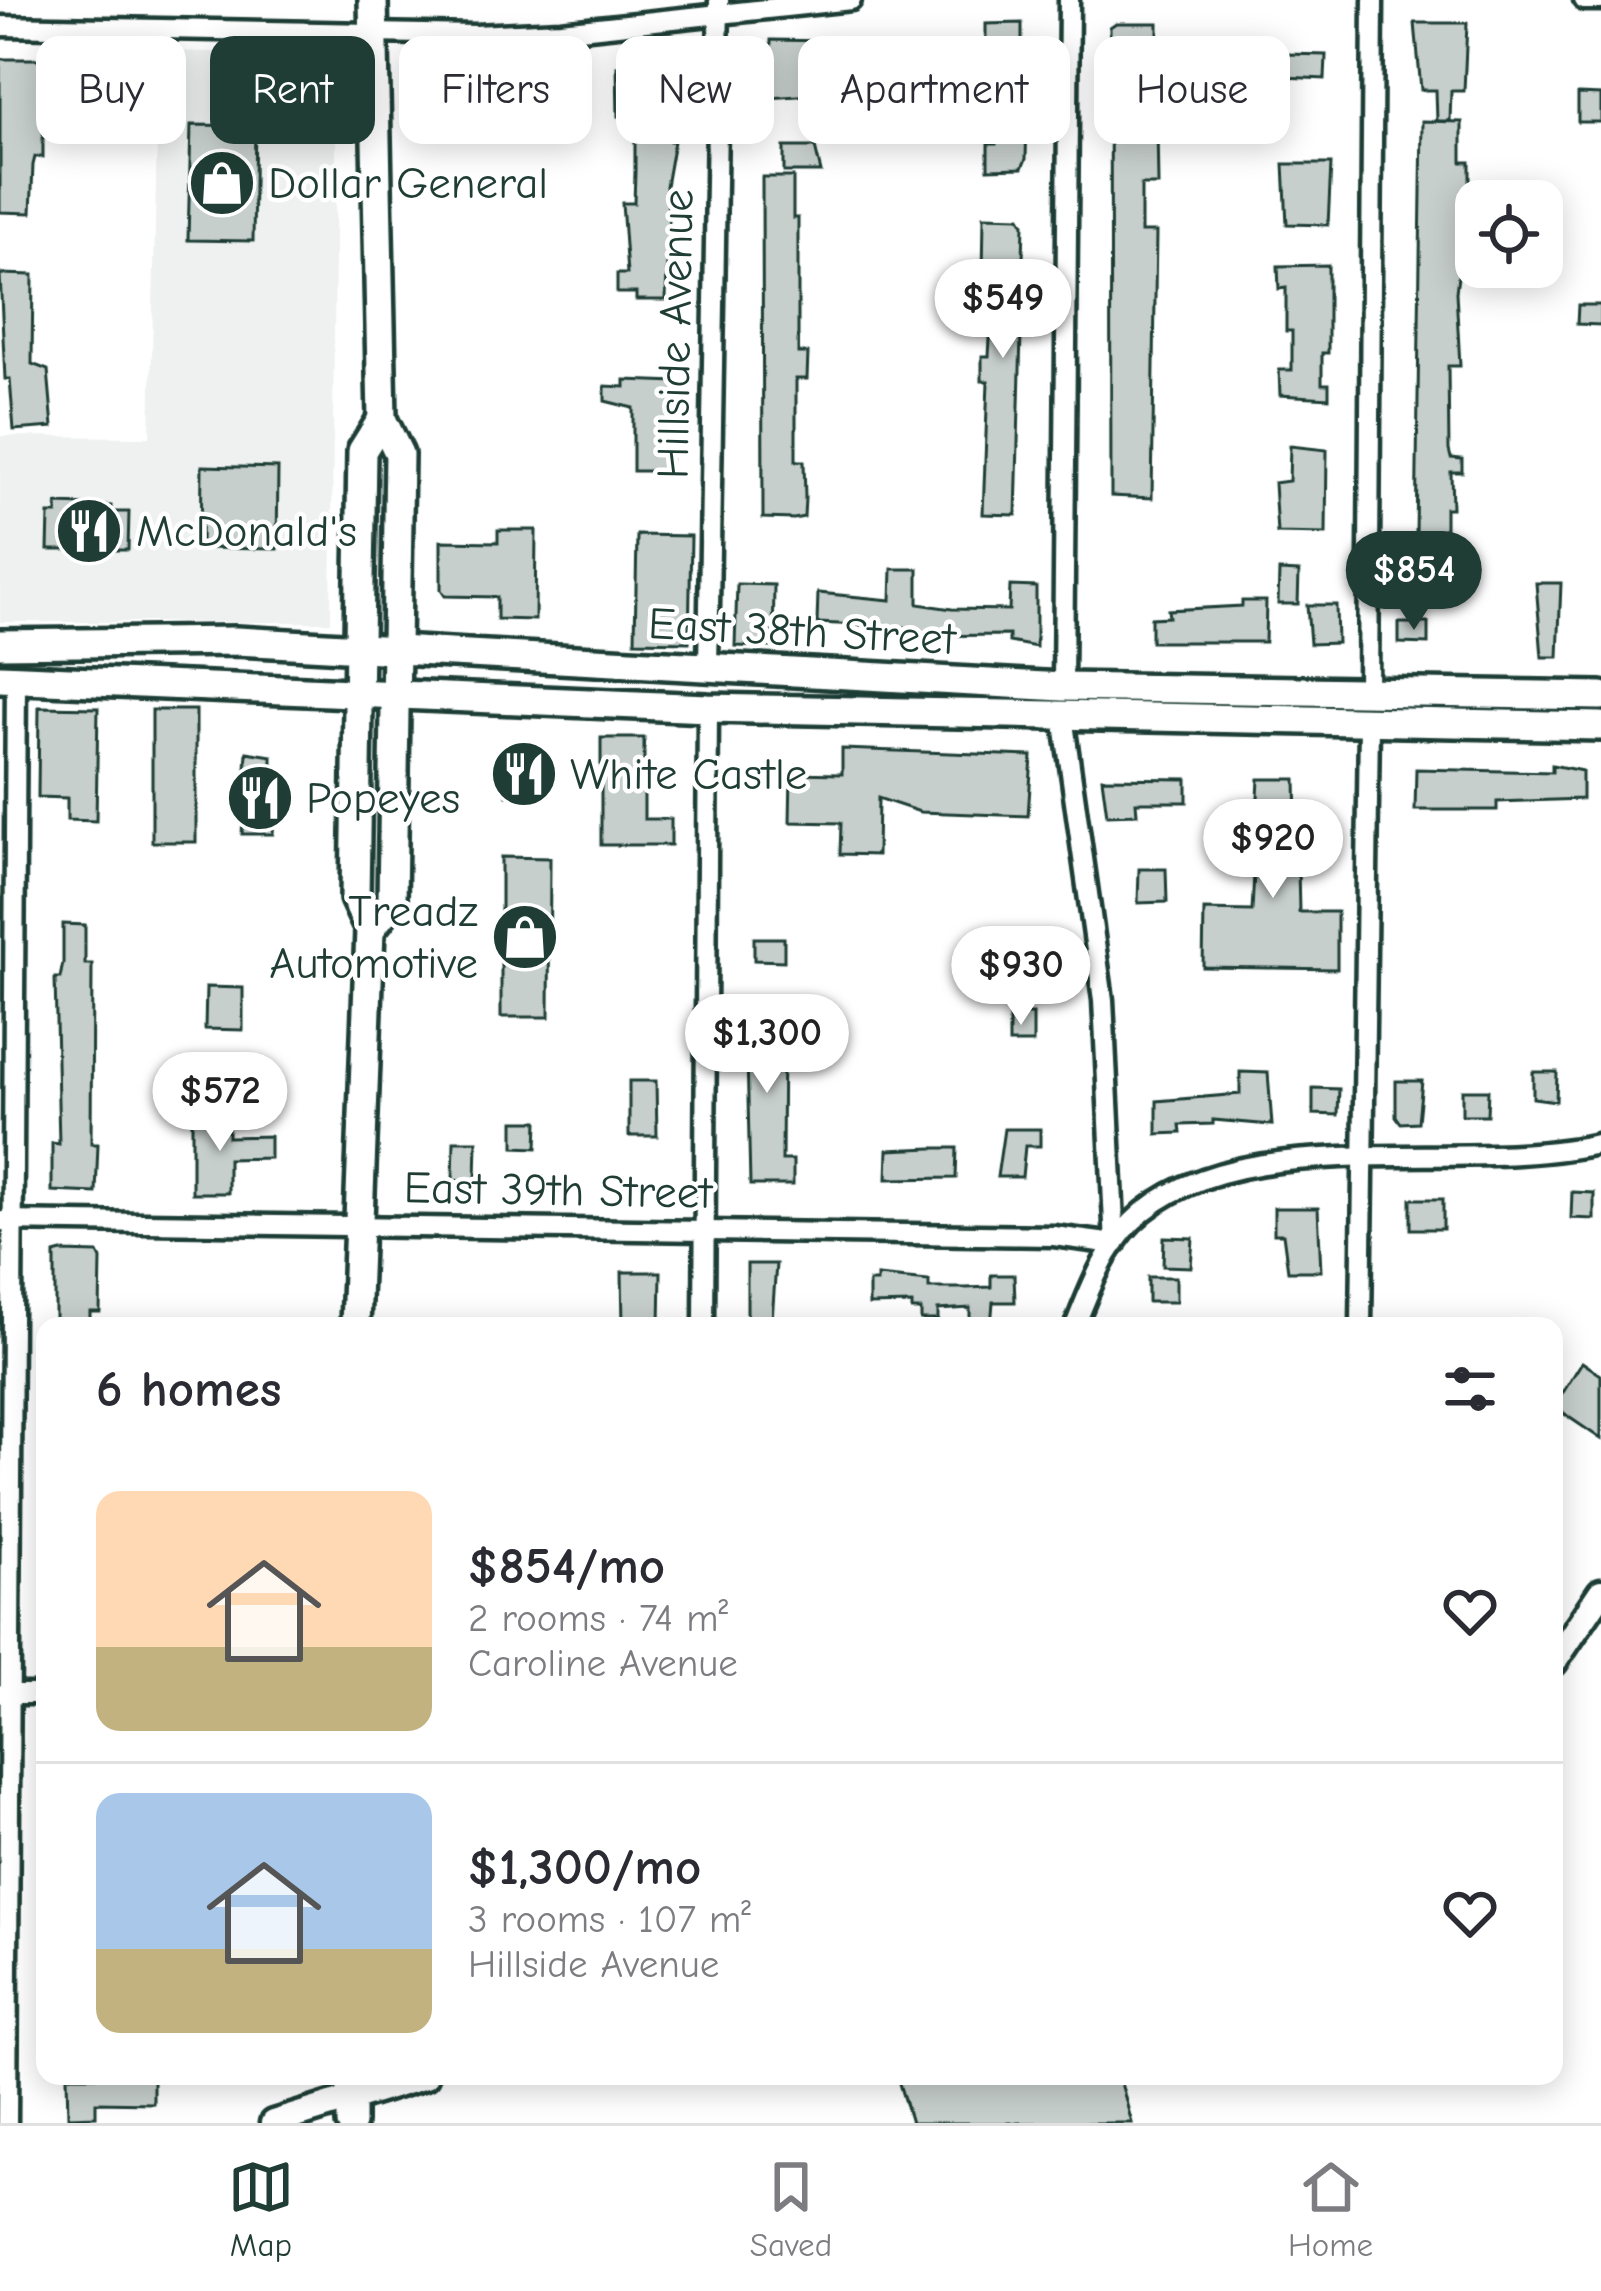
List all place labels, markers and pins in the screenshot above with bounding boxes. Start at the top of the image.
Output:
shop icon: Dollar General [187,148,257,218]
place label: Dollar General [268,157,548,209]
pin: $549 [932,259,1074,361]
restaurant icon: McDonald's [54,496,124,566]
place label: McDonald's [136,505,357,557]
pin: $854 [1343,531,1485,633]
restaurant icon: White Castle [489,739,559,809]
place label: White Castle [570,748,807,800]
restaurant icon: Popeyes [225,763,295,833]
place label: Popeyes [306,772,460,824]
pin: $920 [1202,799,1344,901]
place label: Treadz Automotive [269,885,478,989]
shop icon: Treadz Automotive [490,902,560,972]
pin: $930 [950,926,1092,1028]
pin: $1,300 [669,994,865,1096]
pin: $572 [149,1052,291,1154]

